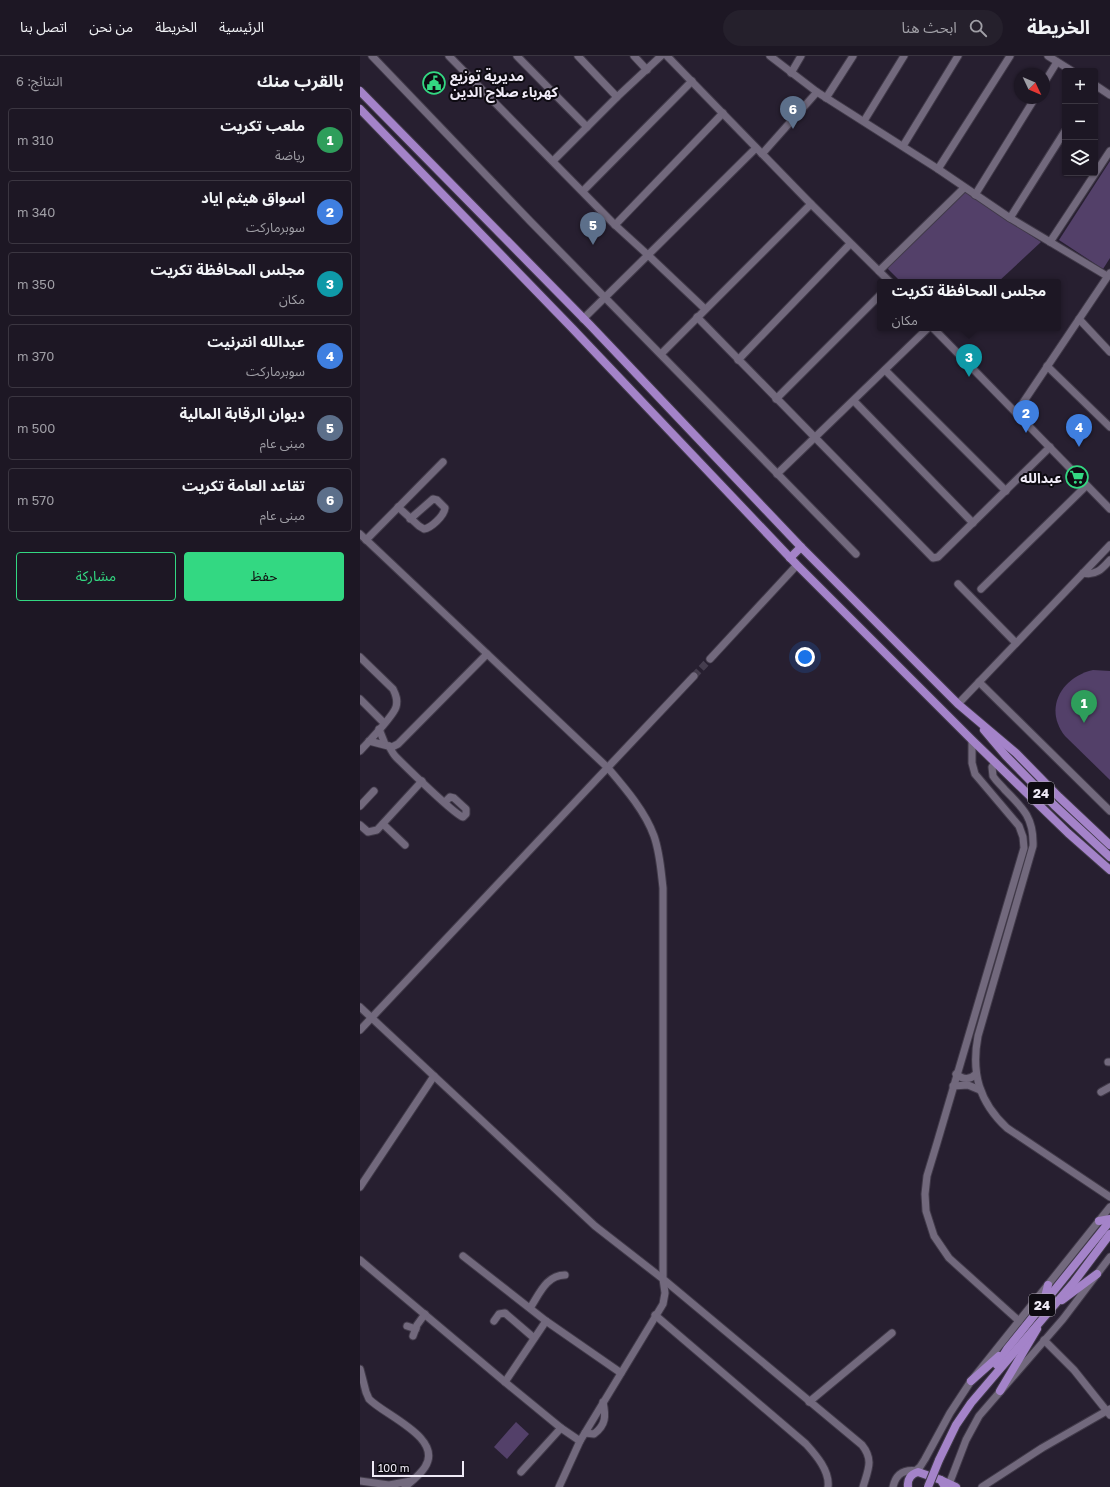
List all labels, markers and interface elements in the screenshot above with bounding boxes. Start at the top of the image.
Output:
search box [723,10,1003,46]
text: الخريطة [1027,15,1090,38]
icon: search [967,17,989,39]
text: اتصل بنا [20,18,67,35]
text: من نحن [89,18,133,35]
text: الخريطة [155,18,197,35]
text: الرئيسية [219,18,264,35]
text: ابحث هنا [901,18,957,36]
place label: مديرية توزيع كهرباء صلاح الدين [450,67,558,103]
north arrow [1014,68,1050,104]
map controls [1062,68,1098,176]
button: + [1062,68,1098,104]
text: بالقرب منك [257,70,344,91]
public building icon: مديرية توزيع كهرباء صلاح الدين [421,70,447,96]
text: النتائج: 6 [16,73,63,89]
pin: 6 [780,96,806,129]
button: − [1062,104,1098,140]
text: ملعب تكريت [220,116,305,134]
text: 310 m [17,132,54,148]
text: 1 [327,132,333,148]
button: layers [1062,140,1098,176]
text: رياضة [275,147,305,163]
text: اسواق هيثم اياد [201,188,305,206]
text: 340 m [17,204,55,220]
text: 2 [326,204,334,220]
pin: 5 [580,212,606,245]
text: سوبرماركت [246,219,305,235]
text: مجلس المحافظة تكريت [151,260,305,278]
text: 350 m [17,276,55,292]
text: 3 [326,276,334,292]
popup [877,279,1061,331]
text: مجلس المحافظة تكريت [892,281,1046,299]
text: مكان [279,291,305,307]
text: مكان [892,312,918,328]
text: عبدالله انترنيت [207,332,305,350]
pin: 3 [956,344,982,377]
text: 370 m [17,348,54,364]
text: 4 [326,348,334,364]
text: سوبرماركت [246,363,305,379]
pin: 2 [1013,400,1039,433]
text: ديوان الرقابة المالية [179,404,305,422]
pin: 4 [1066,414,1092,447]
text: 500 m [17,420,55,436]
text: 5 [326,420,334,436]
text: مبنى عام [260,435,305,451]
supermarket icon: عبدالله [1064,464,1090,490]
place label: عبدالله [1020,469,1062,486]
text: تقاعد العامة تكريت [182,476,305,494]
text: 570 m [17,492,54,508]
text: 6 [326,492,334,508]
text: مبنى عام [260,507,305,523]
button: مشاركة [16,552,176,601]
button: حفظ [184,552,344,601]
your location [795,647,815,667]
pin: 1 [1071,690,1097,723]
road number: 24 [1028,782,1054,804]
road number: 24 [1029,1294,1055,1316]
scale bar [372,1459,464,1478]
text: 100 m [378,1461,409,1474]

